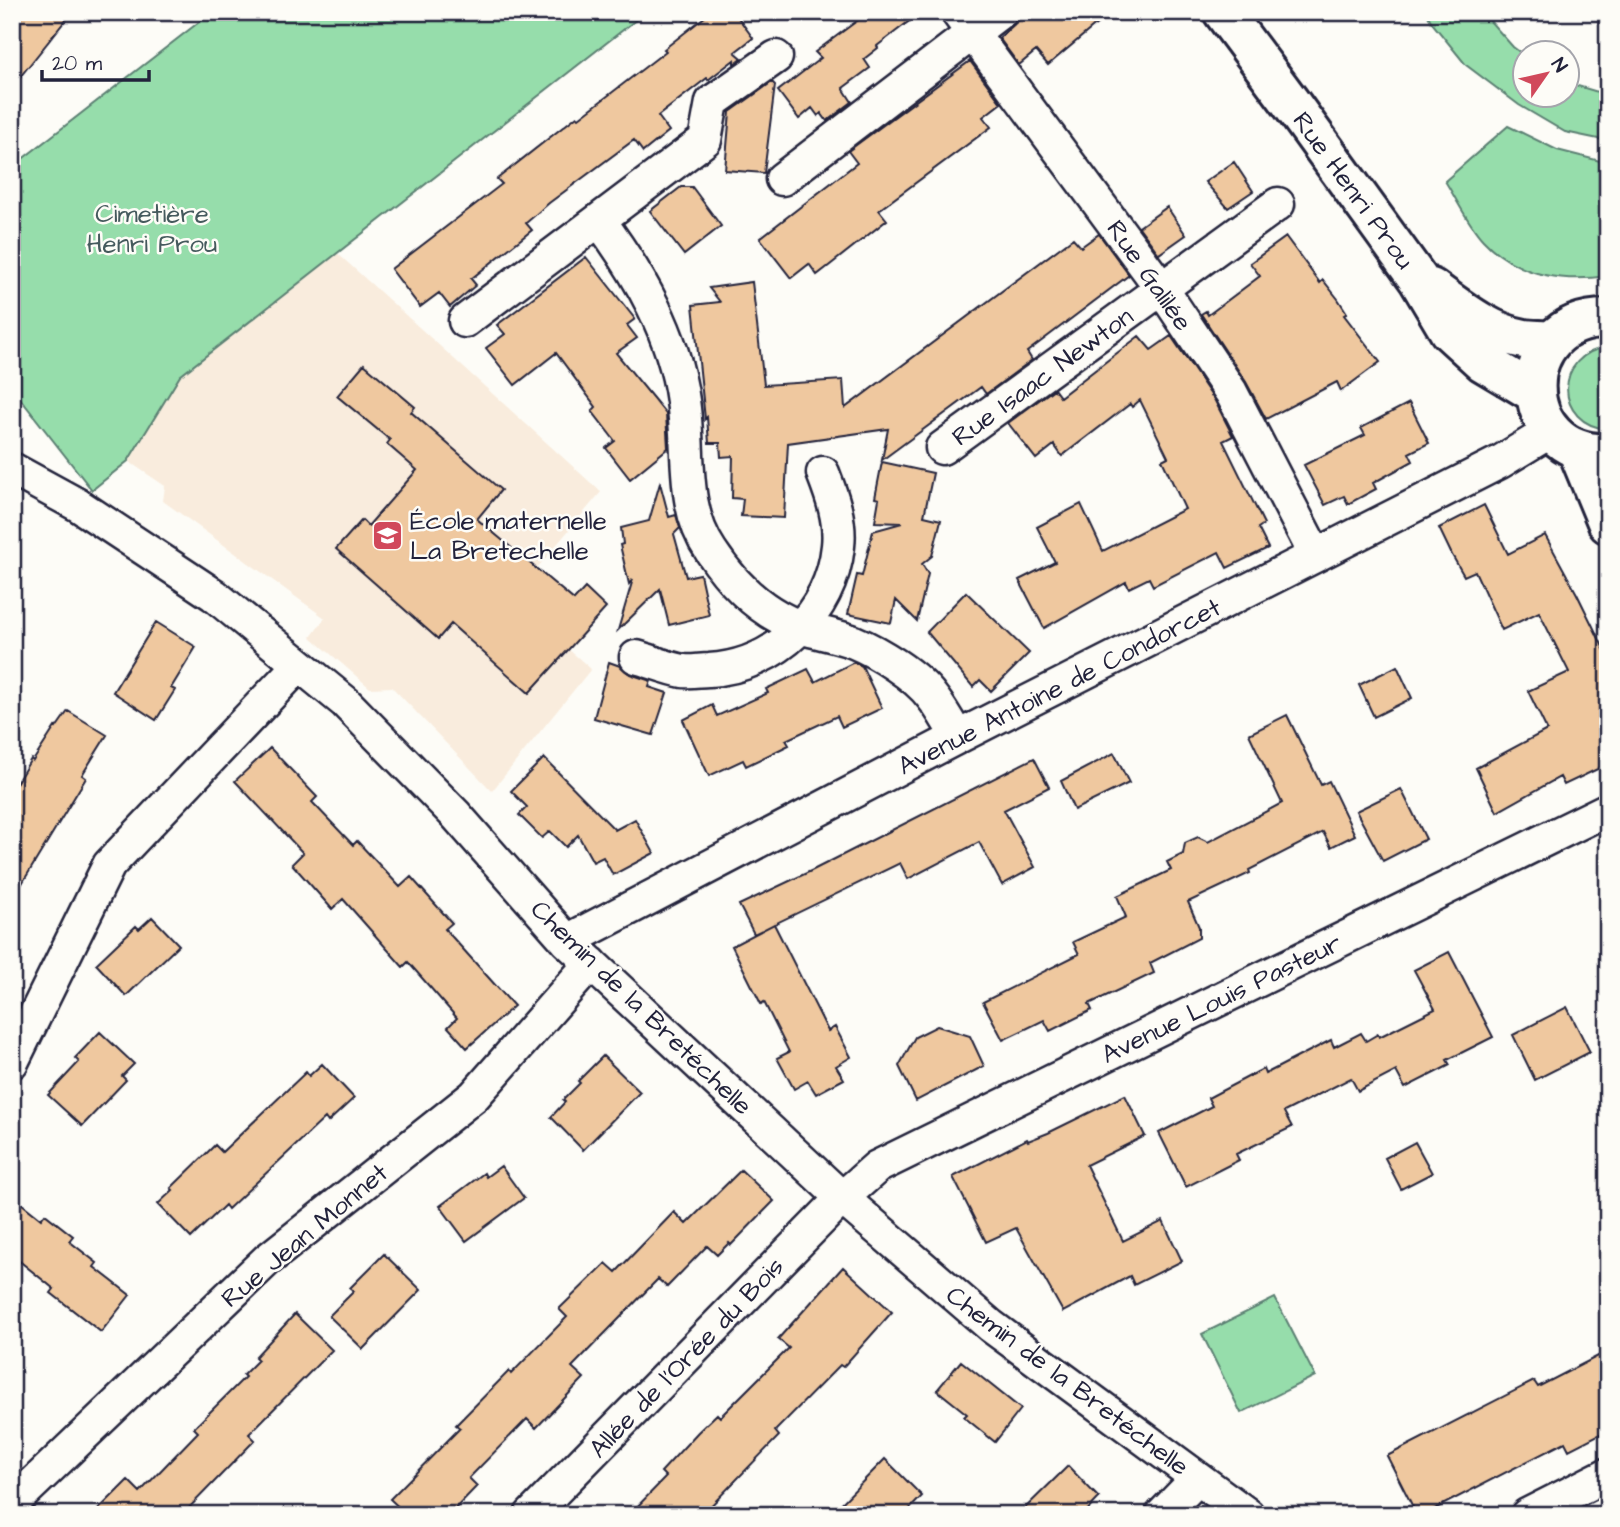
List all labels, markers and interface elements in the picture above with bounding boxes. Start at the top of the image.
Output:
scale bar [42,38,149,82]
north arrow [1512,38,1582,108]
text: 20 m [52,49,103,78]
text: N [1544,53,1573,78]
street label: Rue Henri Prou [1284,105,1423,277]
park label: Cimetière Henri Prou [87,196,217,262]
street label: Rue Galilée [1098,213,1201,338]
street label: Rue Isaac Newton [945,299,1141,455]
place label: École maternelle La Bretechelle [410,503,607,569]
school or university icon: École maternelle La Bretechelle [370,518,404,552]
street label: Avenue Antoine de Condorcet [892,589,1228,784]
street label: Chemin de la Bretéchelle [522,892,760,1123]
street label: Avenue Louis Pasteur [1095,925,1348,1073]
street label: Rue Jean Monnet [214,1155,396,1316]
street label: Allée de l'Orée du Bois [581,1249,792,1466]
street label: Chemin de la Bretéchelle [939,1277,1196,1484]

